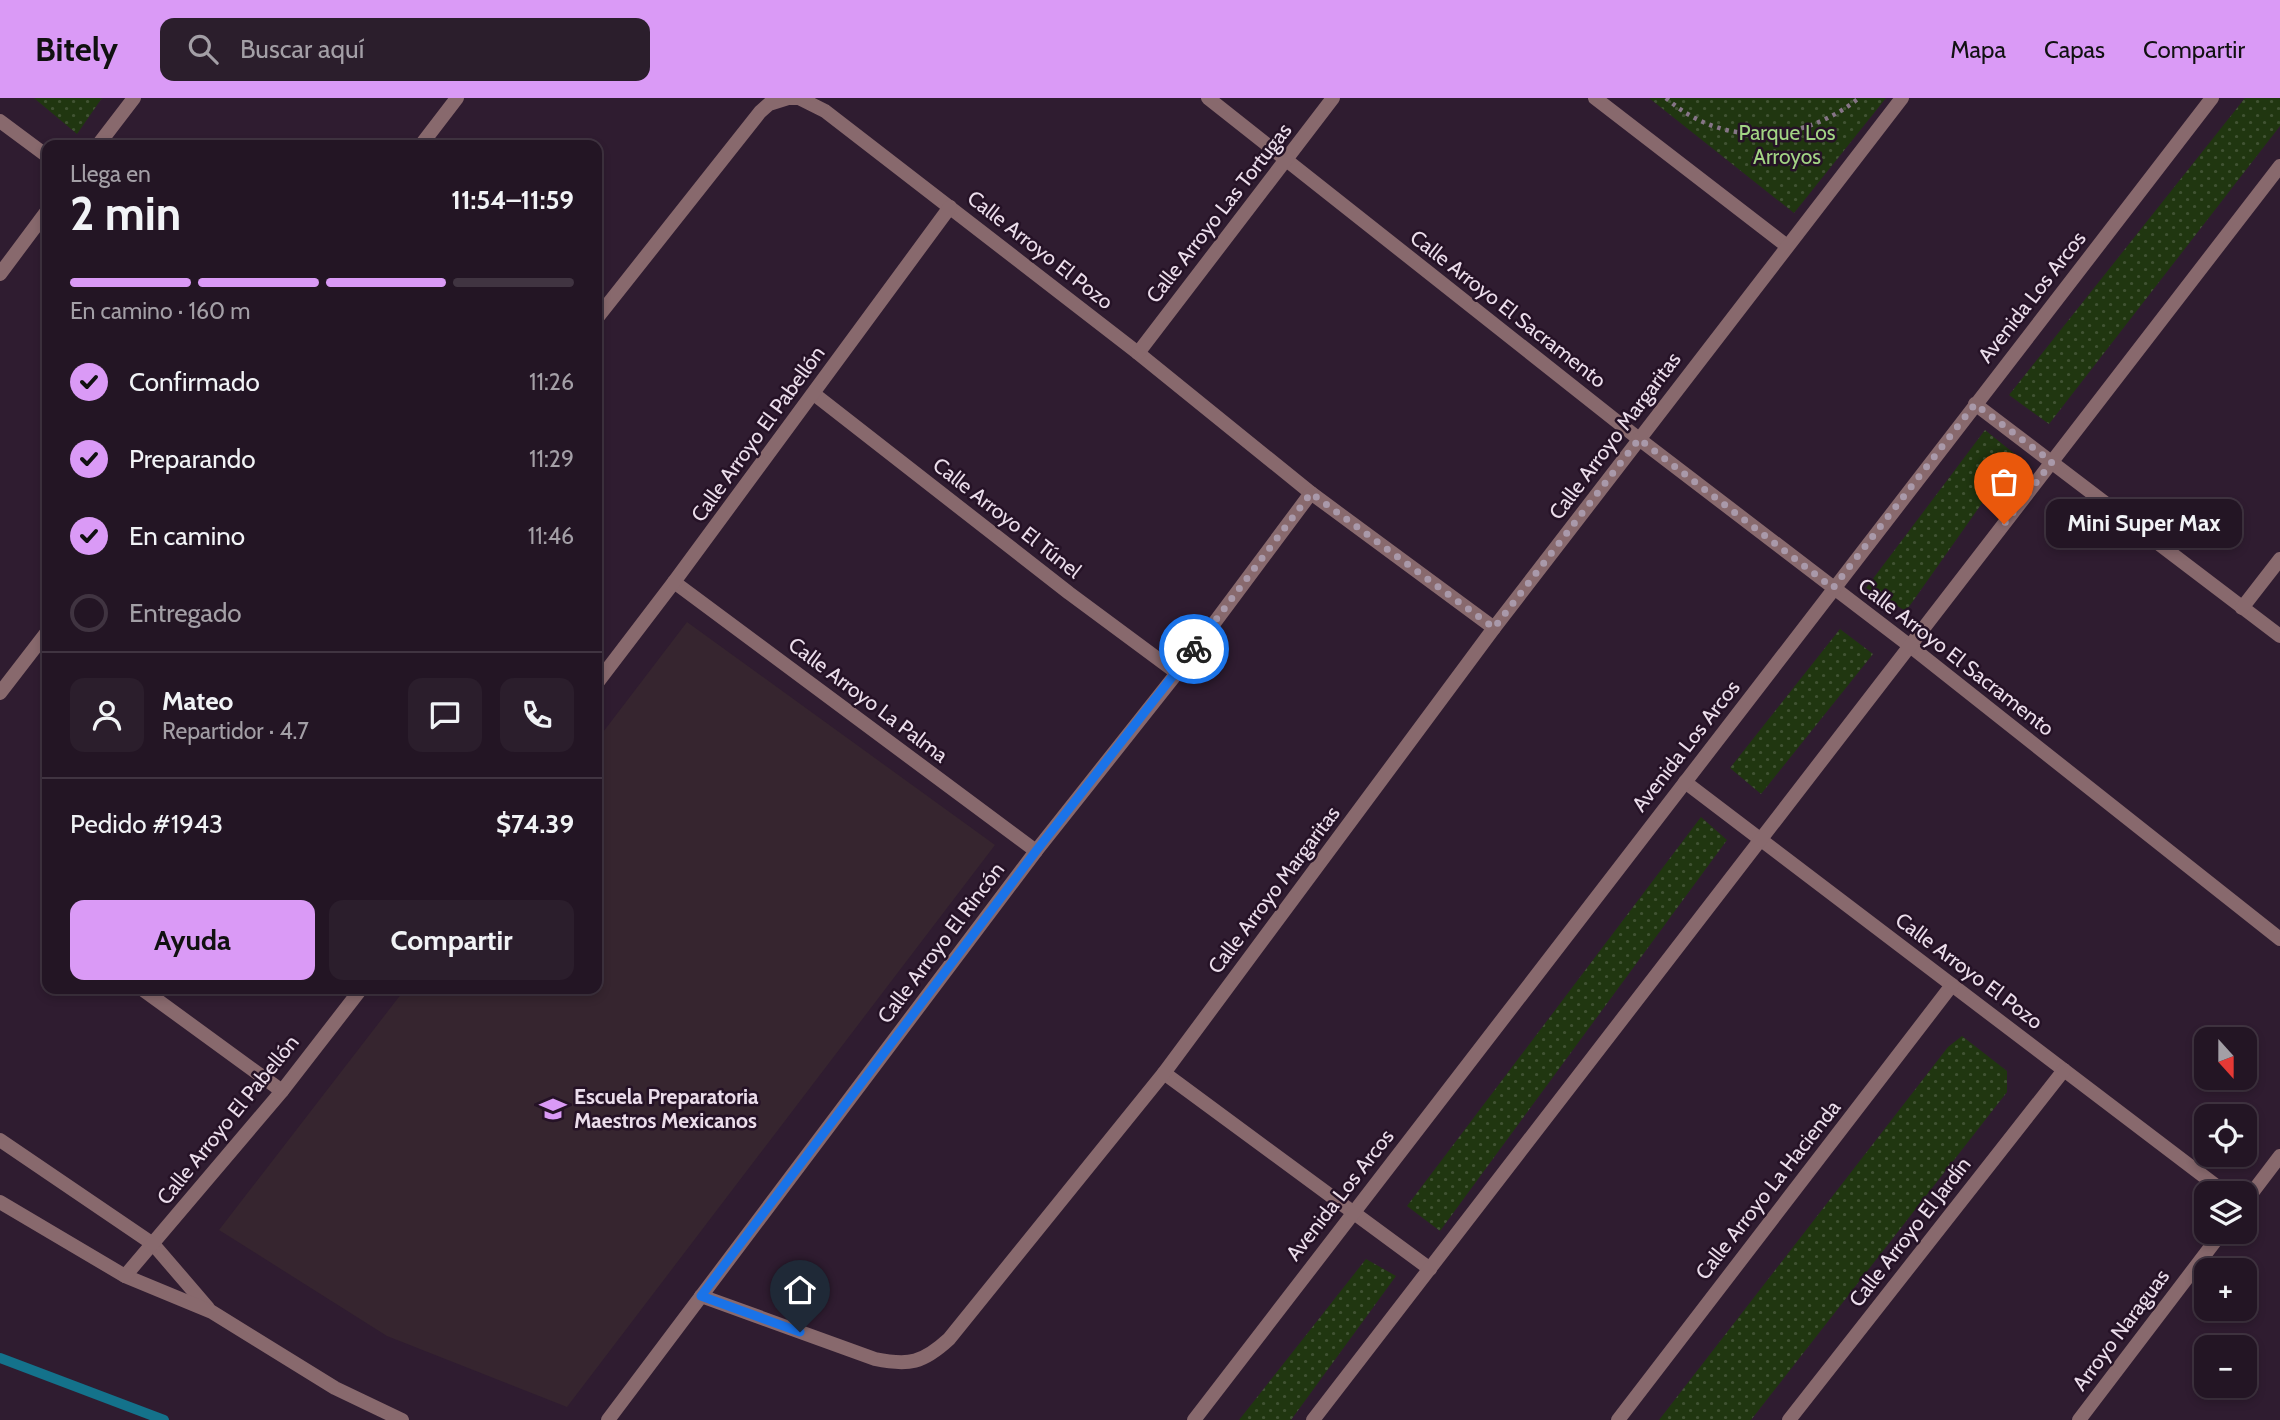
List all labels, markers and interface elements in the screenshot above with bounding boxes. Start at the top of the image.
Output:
search box [160,18,650,81]
text: Bitely [35,29,118,69]
icon: search [184,30,222,68]
text: Buscar aquí [240,33,364,65]
text: Mapa [1950,35,2006,64]
text: Capas [2044,35,2105,64]
text: Compartir [2143,35,2245,64]
street label: Calle Arroyo Las Tortugas [1141,118,1297,308]
park label: Parque Los Arroyos [1739,120,1836,169]
text: Llega en [70,160,151,188]
text: 11:54–11:59 [451,184,574,216]
street label: Calle Arroyo El Pozo [963,185,1118,314]
text: 2 min [70,186,181,242]
street label: Calle Arroyo El Sacramento [1406,224,1611,393]
street label: Avenida Los Arcos [1973,226,2091,367]
text: En camino · 160 m [70,297,250,325]
street label: Calle Arroyo El Pabellón [686,341,830,526]
street label: Calle Arroyo Margaritas [1543,347,1686,524]
icon: check [70,363,108,401]
text: Confirmado [129,366,260,398]
text: 11:26 [529,368,574,396]
icon: check [70,440,108,478]
text: Preparando [129,443,256,475]
text: 11:29 [529,445,574,473]
street label: Calle Arroyo El Túnel [928,452,1086,583]
pin [1974,452,2034,524]
icon: bag [1985,463,2023,501]
callout: Mini Super Max [2046,500,2242,548]
text: Mini Super Max [2067,509,2221,537]
icon: check [70,517,108,555]
text: En camino [129,520,245,552]
text: 11:46 [528,522,574,550]
street label: Calle Arroyo El Sacramento [1854,572,2059,741]
text: Entregado [129,597,242,629]
courier [1159,614,1229,684]
icon: bike [1175,630,1213,668]
street label: Calle Arroyo La Palma [784,632,953,768]
street label: Avenida Los Arcos [1627,675,1745,816]
button: person [70,678,144,752]
button: chat [408,678,482,752]
button: phone [500,678,574,752]
text: Mateo [162,685,233,717]
text: Repartidor · 4.7 [162,717,309,745]
street label: Calle Arroyo Margaritas [1202,801,1345,978]
text: Pedido #1943 [70,808,223,840]
text: $74.39 [496,808,574,840]
street label: Calle Arroyo El Rincón [872,857,1009,1028]
button: Ayuda [70,900,315,980]
button: Compartir [329,900,574,980]
street label: Calle Arroyo El Pozo [1891,907,2048,1034]
north arrow [2194,1027,2258,1090]
map controls [2194,1027,2257,1398]
street label: Calle Arroyo El Pabellón [152,1030,304,1209]
place label: Escuela Preparatoria Maestros Mexicanos [574,1084,759,1133]
school or university icon: Escuela Preparatoria Maestros Mexicanos [538,1094,568,1124]
street label: Calle Arroyo La Hacienda [1690,1095,1845,1284]
button: locate [2194,1104,2257,1167]
street label: Avenida Los Arcos [1281,1124,1399,1265]
street label: Calle Arroyo El Jardín [1843,1152,1976,1311]
button: layers [2194,1181,2257,1244]
button: + [2194,1258,2257,1321]
pin [770,1260,830,1332]
street label: Arroyo Naraguas [2067,1264,2175,1395]
icon: home [781,1271,819,1309]
button: − [2194,1335,2257,1398]

